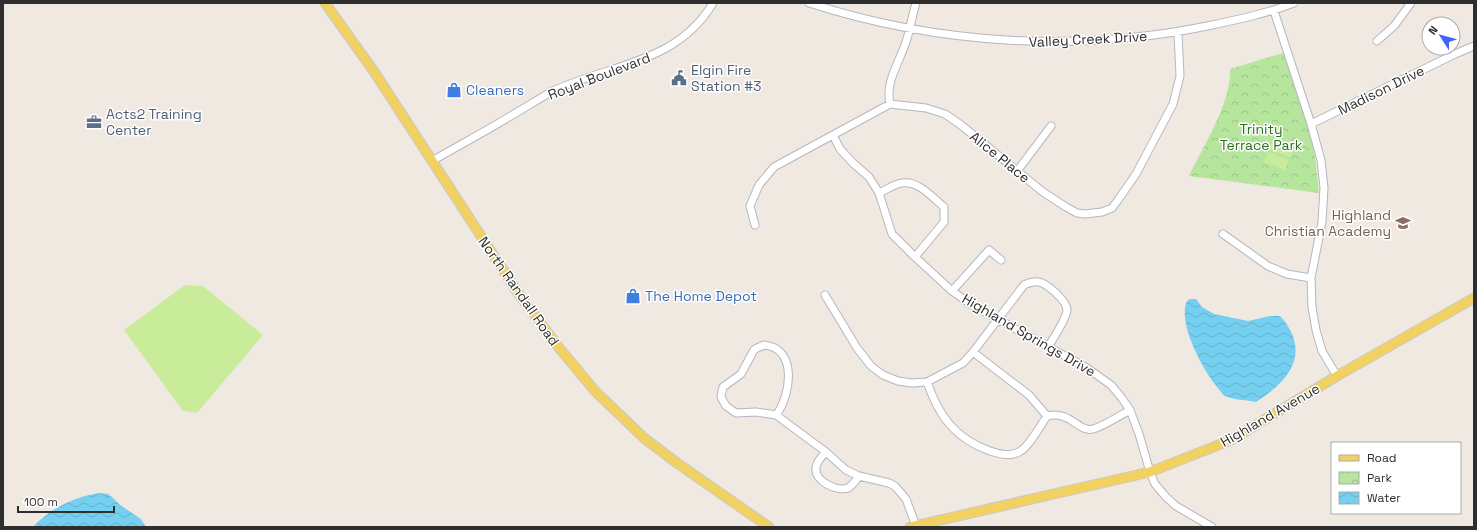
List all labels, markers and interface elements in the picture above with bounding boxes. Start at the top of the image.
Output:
north arrow [1421,16,1461,56]
text: N [1425,23,1441,37]
street label: Valley Creek Drive [1028,27,1148,51]
street label: Royal Boulevard [545,48,653,104]
place label: Elgin Fire Station #3 [691,61,762,95]
street label: Madison Drive [1335,61,1427,119]
public building icon: Elgin Fire Station #3 [670,69,688,87]
shop icon: Cleaners [445,81,463,99]
place label: Cleaners [466,81,524,99]
place label: Acts2 Training Center [106,105,202,139]
office icon: Acts2 Training Center [85,113,103,131]
park label: Trinity Terrace Park [1220,120,1303,154]
street label: Alice Place [966,127,1034,187]
place label: Highland Christian Academy [1265,206,1391,240]
school or university icon: Highland Christian Academy [1394,214,1412,232]
street label: North Randall Road [475,233,563,349]
shop icon: The Home Depot [624,287,642,305]
place label: The Home Depot [645,287,757,305]
street label: Highland Springs Drive [959,289,1099,381]
street label: Highland Avenue [1217,379,1323,451]
legend [1331,442,1461,514]
text: Road [1367,450,1396,466]
text: Park [1367,470,1392,486]
scale bar [18,488,114,514]
text: Water [1367,490,1401,506]
text: 100 m [24,494,58,510]

